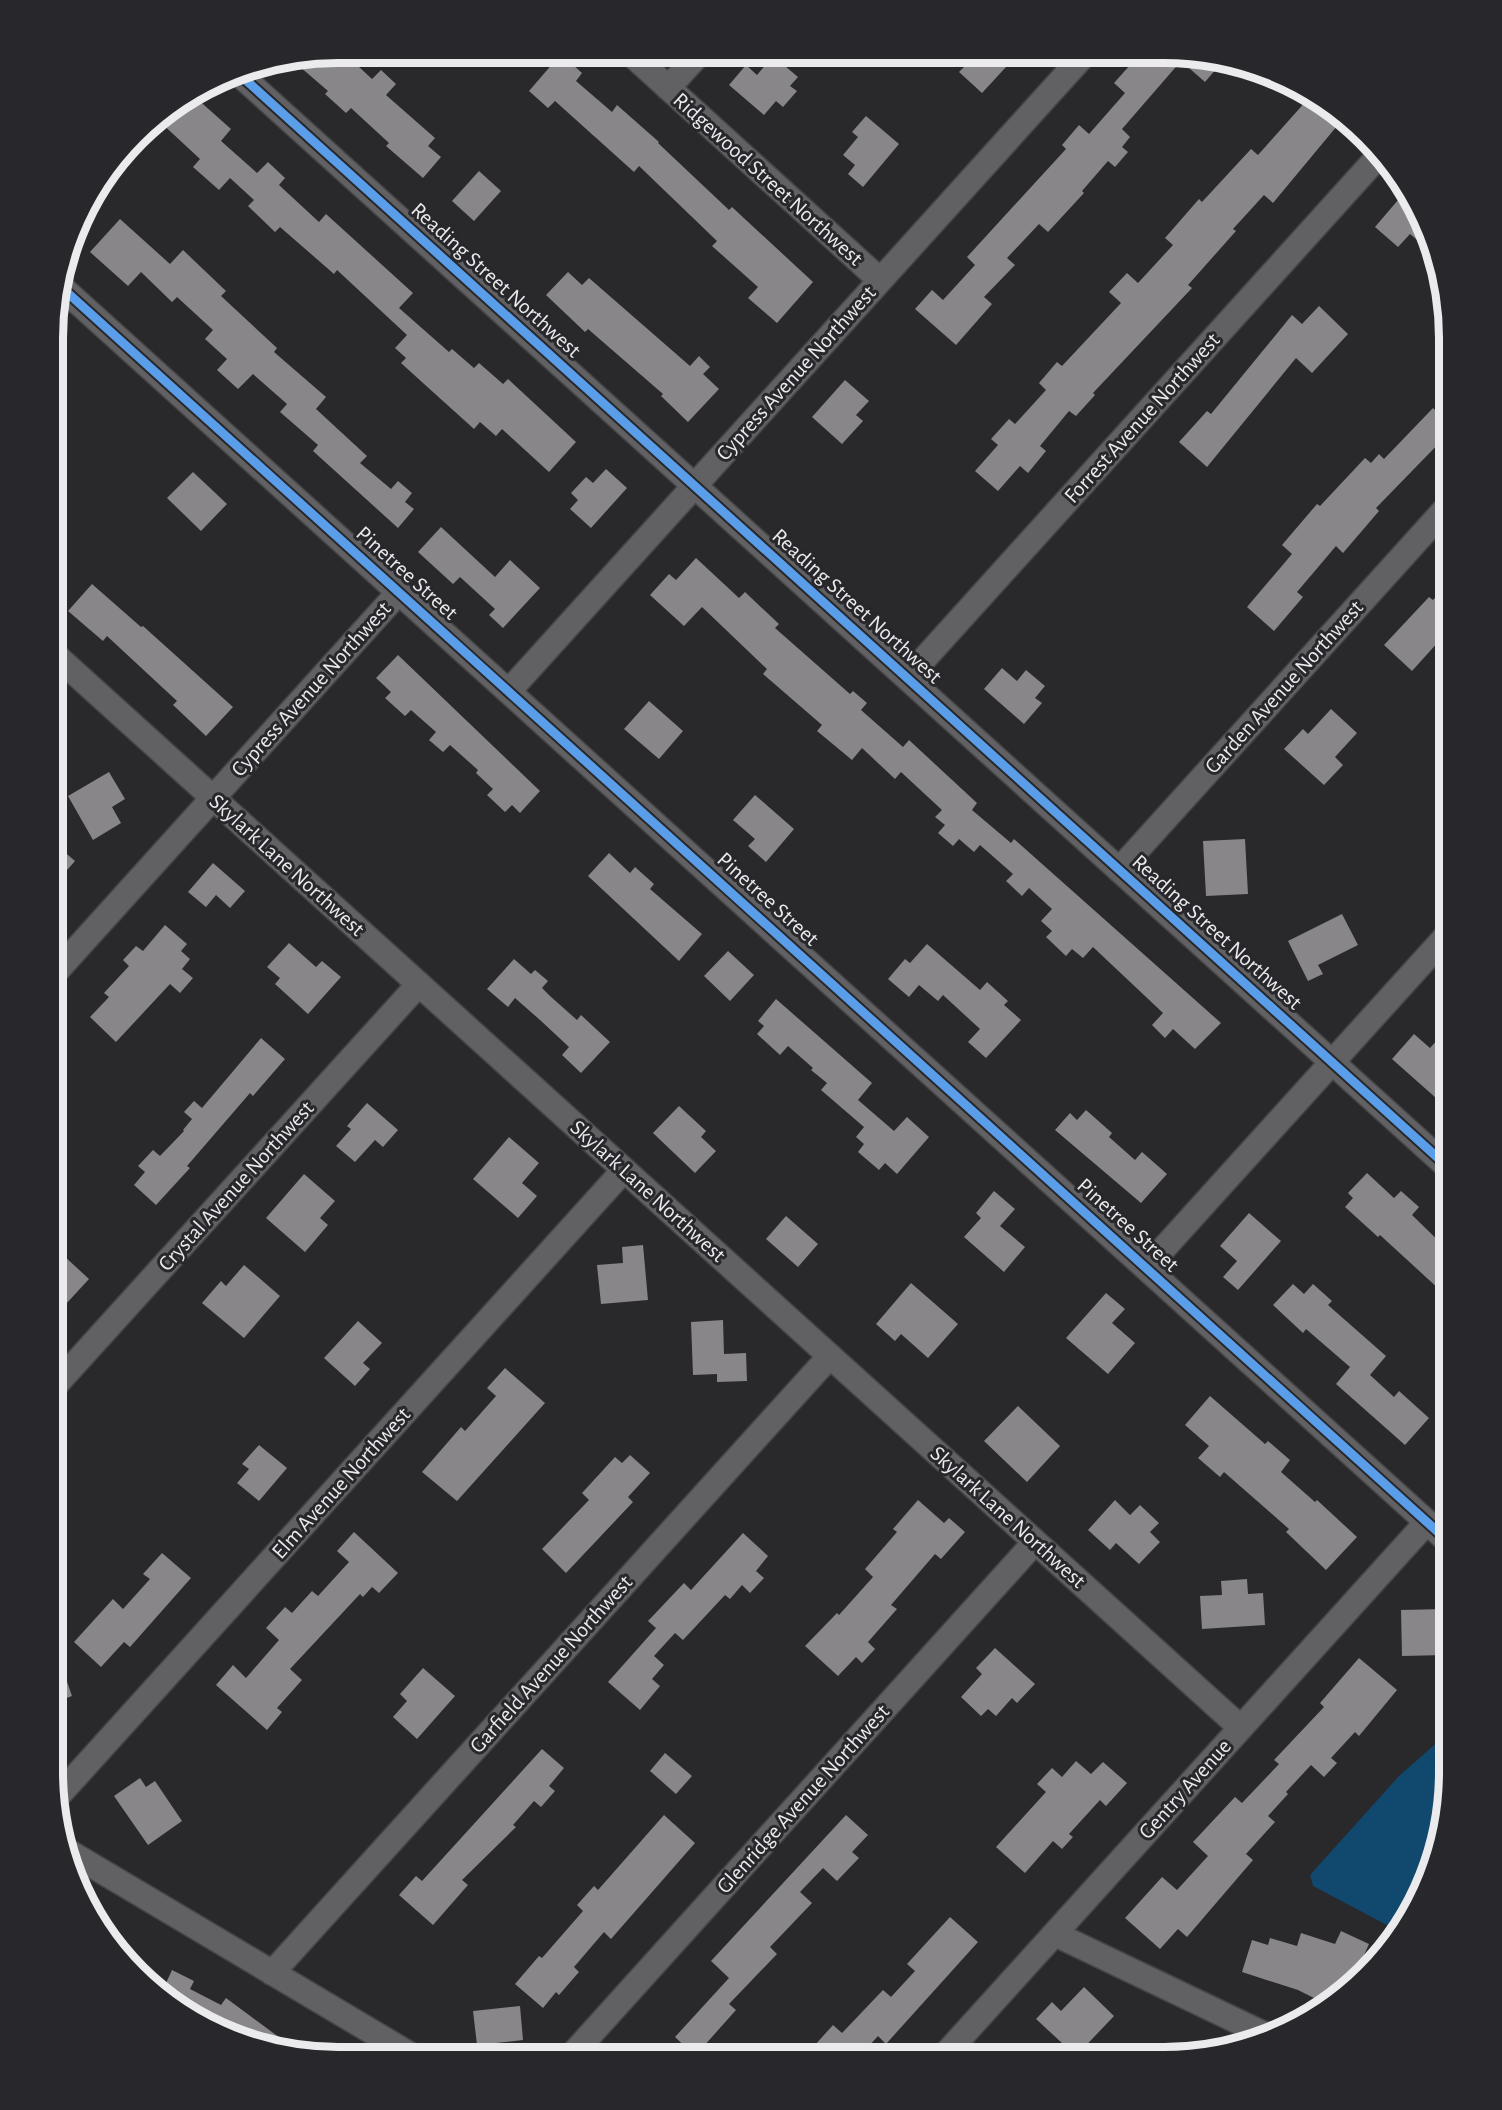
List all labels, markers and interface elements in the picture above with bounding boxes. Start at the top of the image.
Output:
street label: Ridgewood Street Northwest [669,88,867,270]
street label: Reading Street Northwest [407,198,585,362]
street label: Cypress Avenue Northwest [712,281,880,465]
street label: Forrest Avenue Northwest [1060,329,1224,507]
street label: Pinetree Street [352,522,462,624]
street label: Reading Street Northwest [768,524,946,688]
street label: Garden Avenue Northwest [1201,596,1367,778]
street label: Cypress Avenue Northwest [227,597,395,781]
street label: Skylark Lane Northwest [205,790,369,940]
street label: Pinetree Street [713,848,823,950]
street label: Reading Street Northwest [1128,850,1306,1014]
street label: Crystal Avenue Northwest [154,1097,318,1275]
street label: Skylark Lane Northwest [566,1116,730,1266]
street label: Pinetree Street [1073,1174,1183,1276]
street label: Elm Avenue Northwest [268,1403,414,1563]
street label: Skylark Lane Northwest [926,1442,1090,1592]
street label: Garfield Avenue Northwest [466,1571,636,1757]
street label: Glenridge Avenue Northwest [713,1700,893,1898]
street label: Gentry Avenue [1135,1735,1235,1843]

